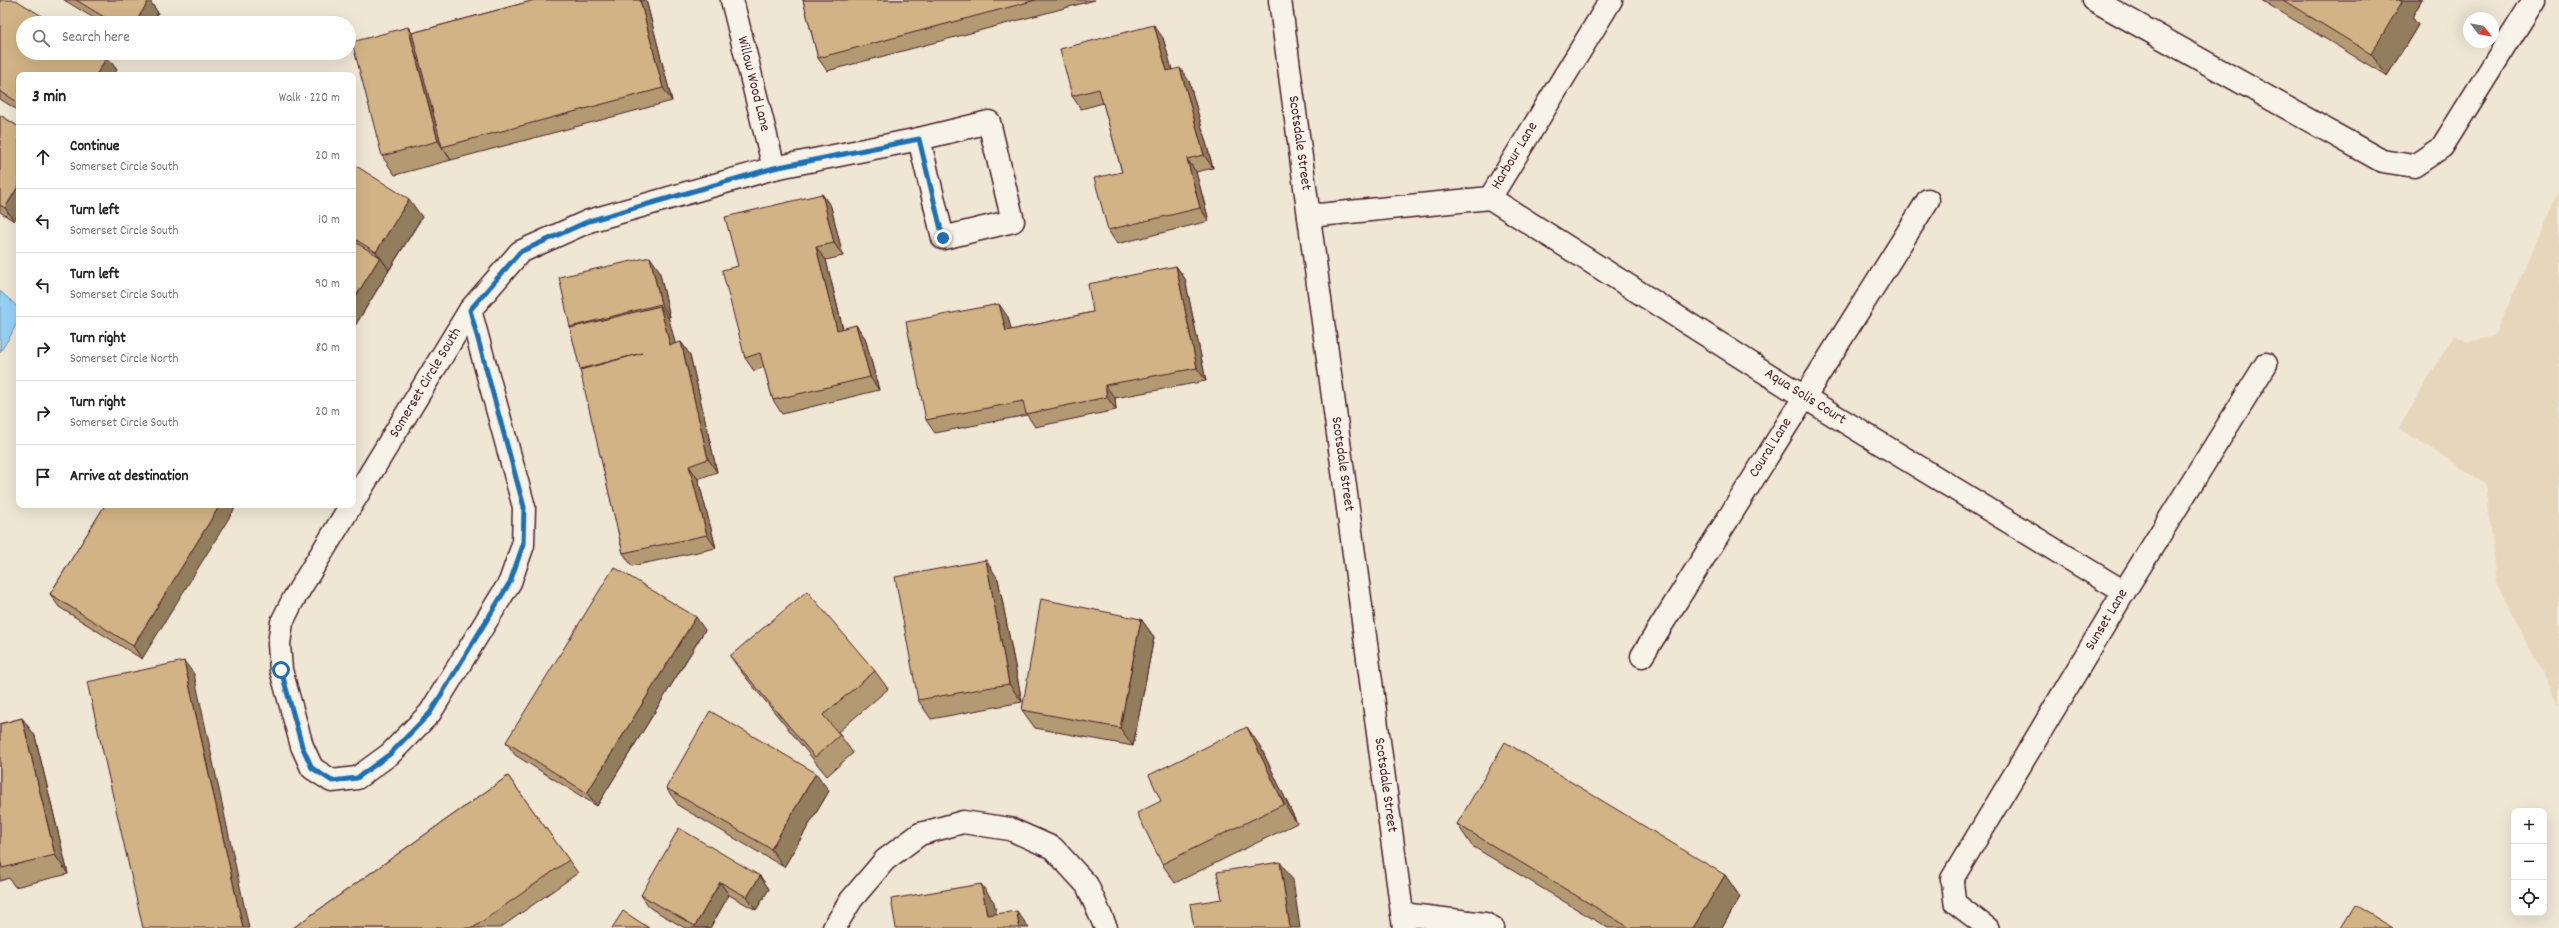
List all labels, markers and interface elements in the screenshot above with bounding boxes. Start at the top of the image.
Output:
north arrow [2463,12,2499,48]
search box [16,16,356,60]
icon: search [30,27,52,49]
text: Search here [62,27,130,49]
street label: Willow Wood Lane [731,34,776,134]
text: 3 min [32,86,66,110]
text: Walk · 220 m [279,89,340,108]
street label: Scotsdale Street [1281,94,1317,192]
street label: Harbour Lane [1486,118,1544,194]
text: Continue [70,136,119,158]
icon: ahead [32,146,54,168]
text: 20 m [315,147,340,166]
text: Somerset Circle South [70,158,178,177]
text: Turn left [70,200,119,222]
icon: left [32,210,54,232]
text: 10 m [318,211,340,230]
text: Somerset Circle South [70,222,178,241]
route end [934,229,952,247]
text: Turn left [70,264,119,286]
icon: left [32,274,54,296]
text: 90 m [315,275,340,294]
text: Somerset Circle South [70,286,178,305]
street label: Somerset Circle South [384,324,468,442]
text: Turn right [70,328,126,350]
icon: right [32,338,54,360]
text: 80 m [316,339,340,358]
text: Somerset Circle North [70,350,178,369]
street label: Aqua Solis Court [1760,363,1851,431]
text: Turn right [70,392,126,414]
icon: right [32,402,54,424]
text: 20 m [315,403,340,422]
street label: Coural Lane [1744,413,1798,482]
text: Somerset Circle South [70,414,178,433]
street label: Scotsdale Street [1324,415,1360,513]
icon: arrive [32,466,54,488]
text: Arrive at destination [70,466,188,488]
street label: Sunset Lane [2080,585,2134,655]
route start [272,661,290,679]
street label: Scotsdale Street [1367,736,1403,834]
map controls [2511,808,2547,916]
button: + [2511,808,2547,844]
button: − [2511,844,2547,880]
button: locate [2511,880,2547,916]

